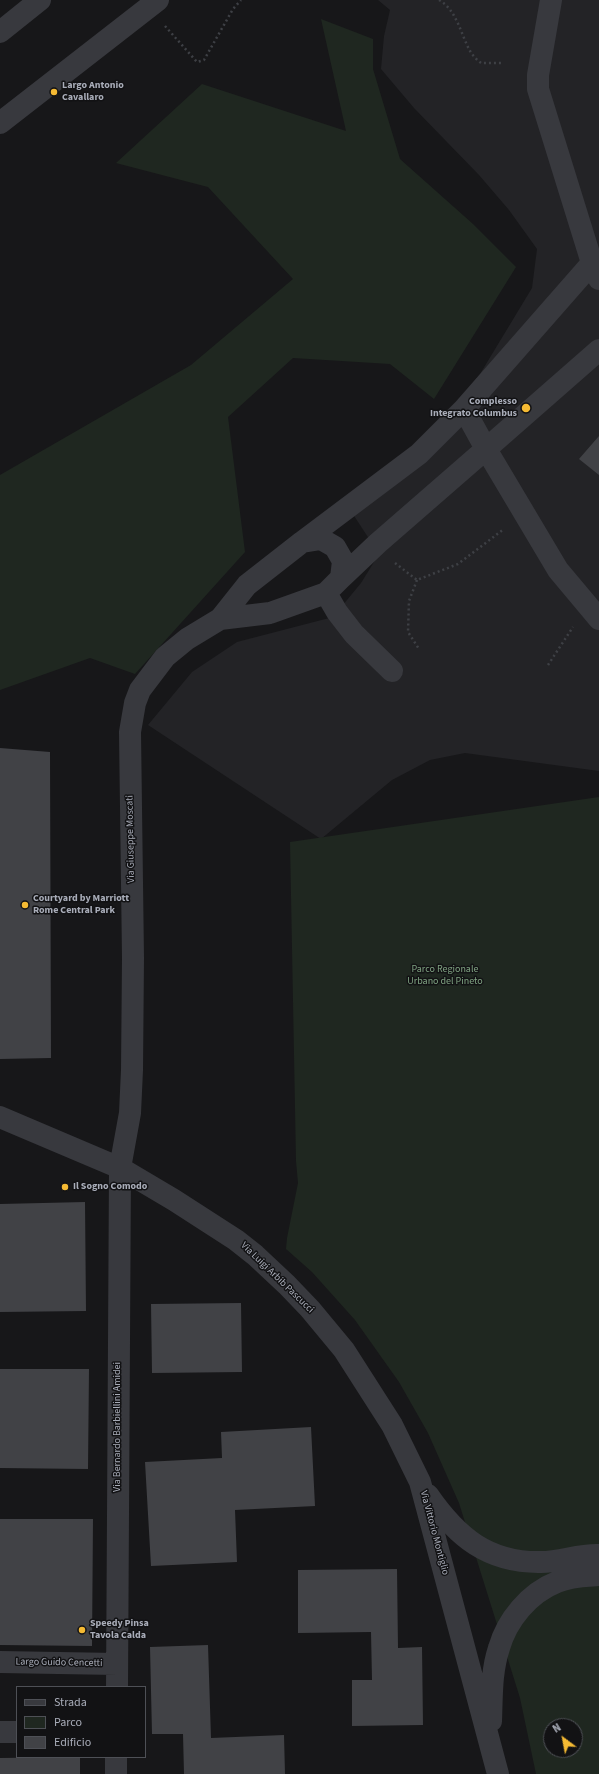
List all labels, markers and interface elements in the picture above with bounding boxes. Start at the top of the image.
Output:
place label: Largo Antonio Cavallaro [62,80,124,104]
marker: Largo Antonio Cavallaro [49,87,59,97]
place label: Complesso Integrato Columbus [430,396,517,420]
marker: Complesso Integrato Columbus [520,402,532,414]
street label: Via Giuseppe Moscati [124,795,138,883]
place label: Courtyard by Marriott Rome Central Park [33,893,129,916]
marker: Courtyard by Marriott Rome Central Park [20,900,30,910]
park label: Parco Regionale Urbano del Pineto [407,964,483,988]
place label: Il Sogno Comodo [73,1181,147,1193]
marker: Il Sogno Comodo [60,1182,70,1192]
street label: Via Luigi Arbib Pascucci [238,1240,316,1316]
street label: Via Bernardo Barbiellini Amidei [112,1362,124,1492]
street label: Via Vittorio Montiglio [417,1489,451,1577]
place label: Speedy Pinsa Tavola Calda [90,1618,149,1642]
marker: Speedy Pinsa Tavola Calda [77,1625,87,1635]
street label: Largo Guido Cencetti [15,1656,103,1670]
legend [16,1686,146,1758]
text: Strada [54,1694,87,1711]
text: Parco [54,1714,82,1731]
north arrow [543,1718,583,1758]
text: N [550,1720,564,1737]
text: Edificio [54,1734,91,1751]

